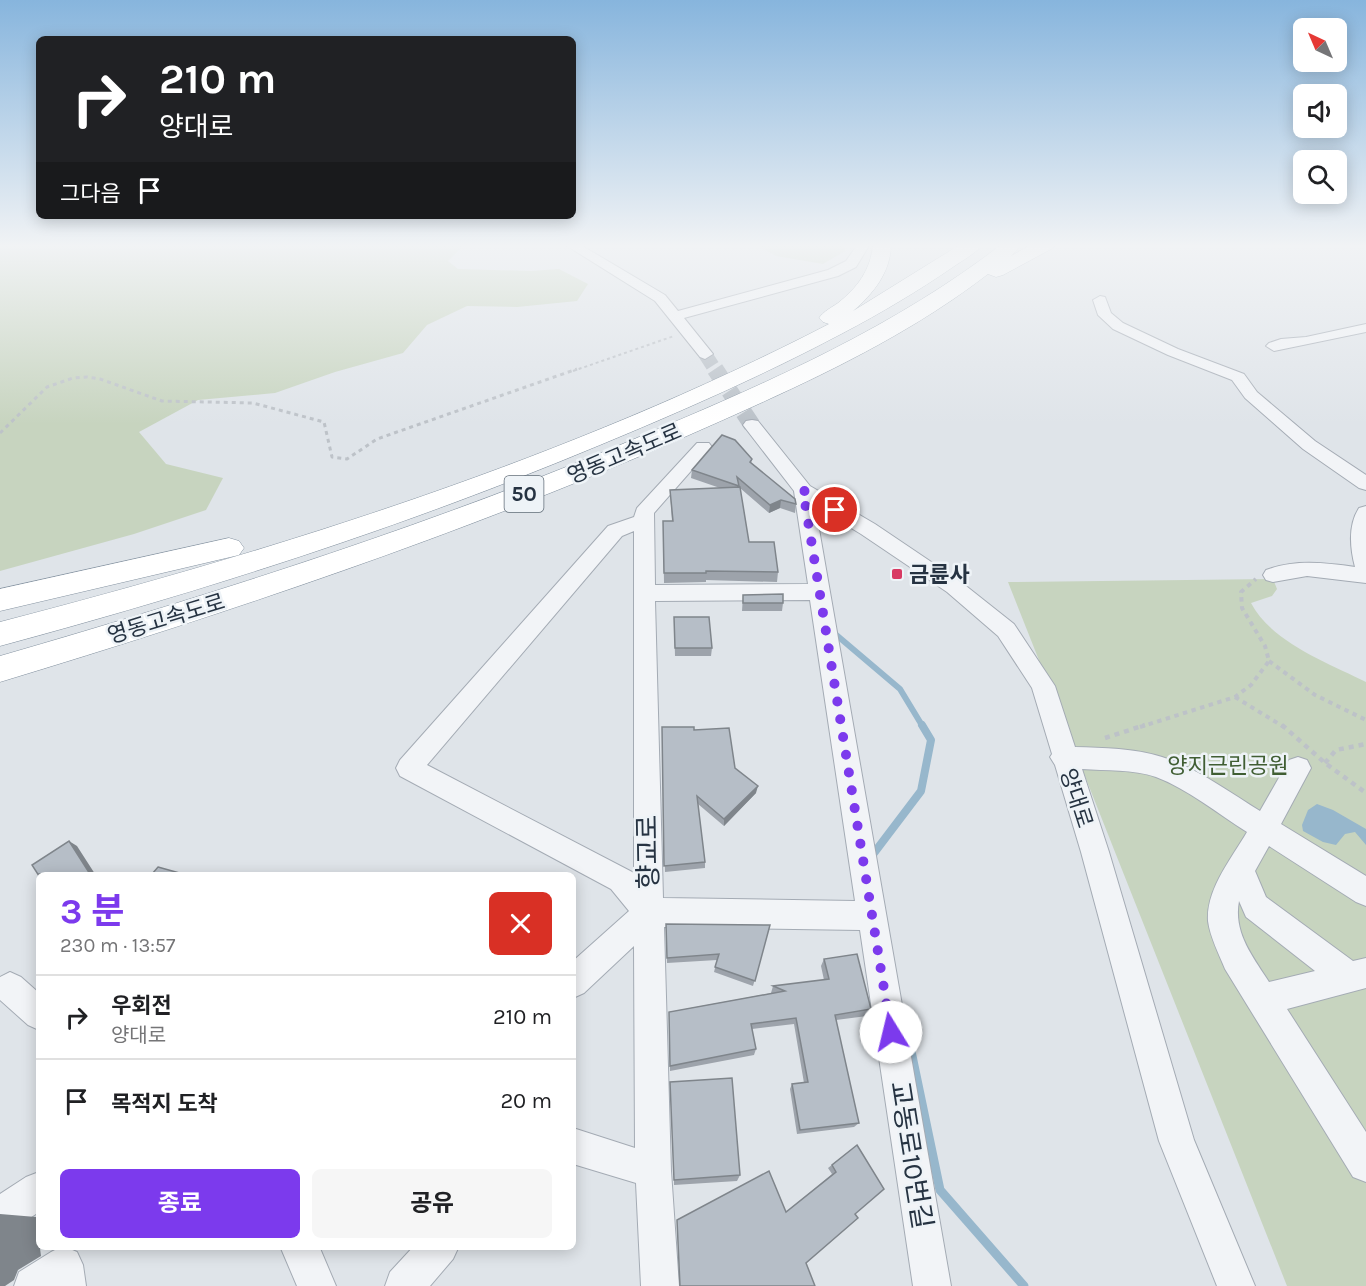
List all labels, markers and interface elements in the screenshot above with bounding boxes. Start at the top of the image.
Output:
north arrow [1293,18,1347,72]
map controls [1293,18,1347,204]
text: 210 m [159,54,276,104]
icon: right [60,60,138,138]
button: sound [1293,84,1347,138]
text: 양대로 [159,111,234,143]
button: search [1293,150,1347,204]
icon: arrive [133,174,166,207]
text: 그다음 [60,181,121,207]
street label: 영동고속도로 [563,418,685,490]
road number: 50 [504,476,544,512]
pin [809,484,860,535]
icon: arrive [818,493,851,526]
place label: 금륜사 [909,562,970,588]
marker: 금륜사 [890,567,904,581]
street label: 영동고속도로 [104,589,228,649]
park label: 양지근린공원 [1167,753,1289,779]
street label: 양대로 [1054,765,1098,831]
street label: 향교로 [631,814,665,890]
text: 3 분 [60,890,125,932]
button: close [489,892,552,955]
text: 230 m · 13:57 [60,934,176,957]
text: 우회전 [111,993,172,1019]
position arrow [859,1000,923,1064]
icon: right [60,1001,93,1034]
text: 210 m [493,1004,552,1030]
text: 양대로 [111,1024,166,1047]
street label: 교동로10번길 [884,1079,938,1231]
icon: arrive [60,1085,93,1118]
text: 20 m [500,1088,552,1114]
text: 목적지 도착 [111,1091,218,1117]
button: 종료 [60,1169,300,1238]
button: 공유 [312,1169,552,1238]

